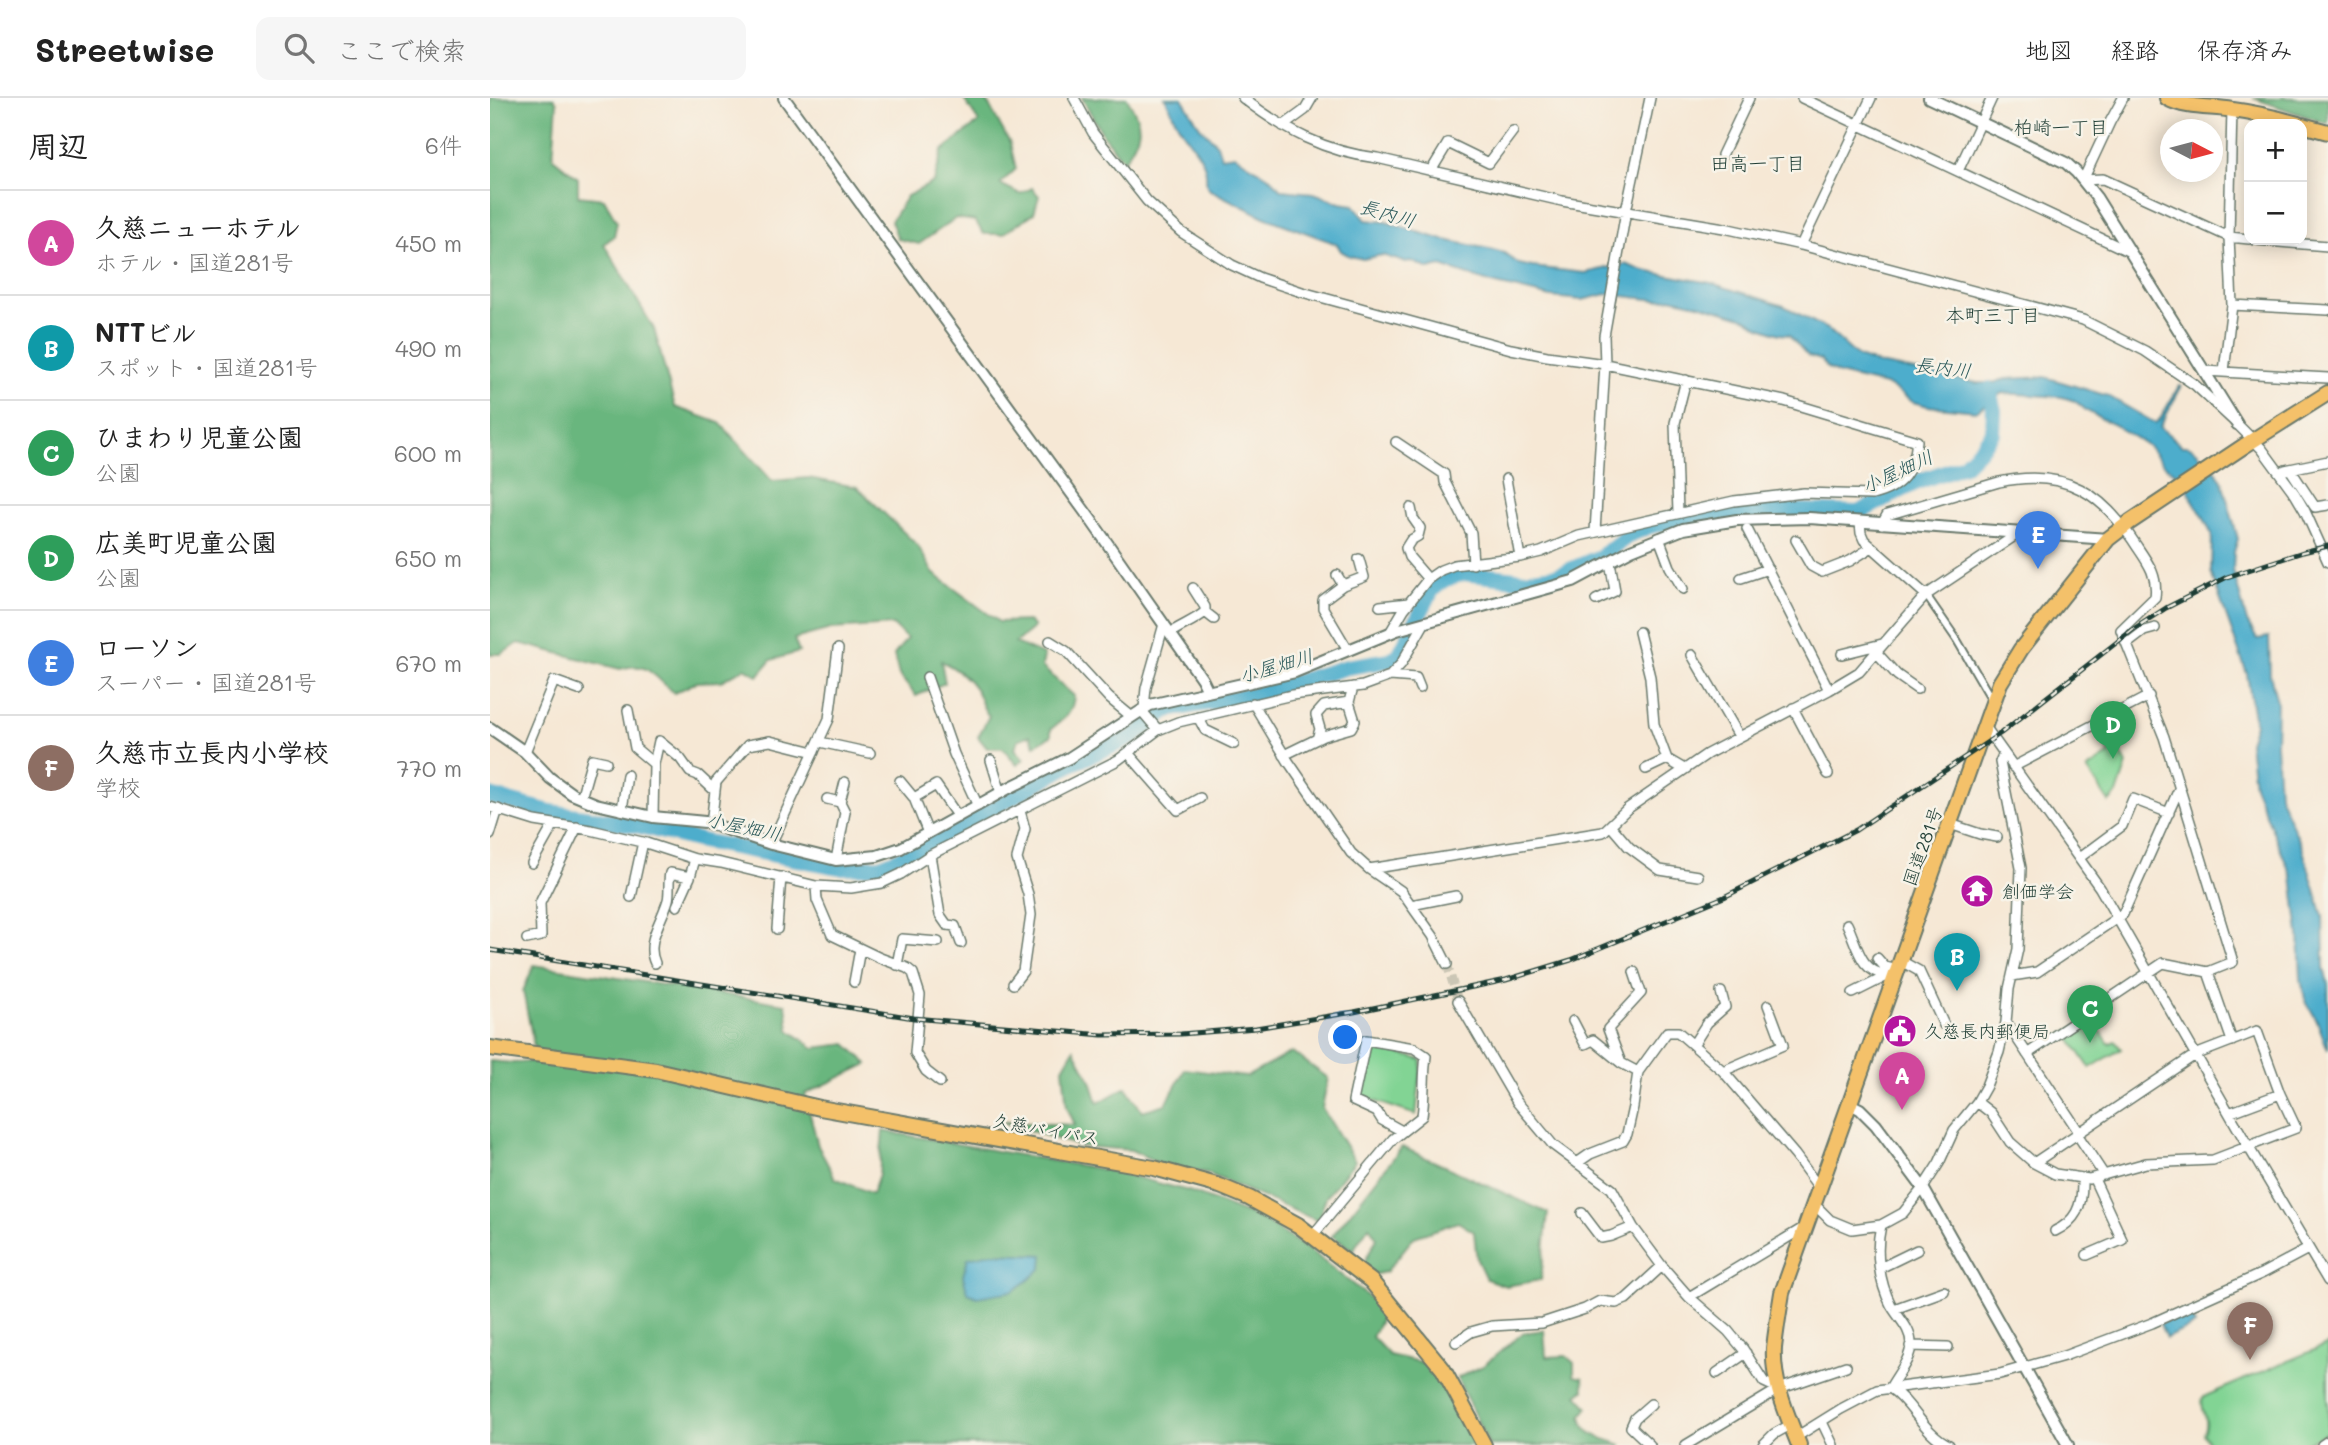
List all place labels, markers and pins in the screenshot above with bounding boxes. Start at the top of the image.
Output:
pin: E [2015,511,2061,569]
pin: D [2090,701,2136,759]
temple icon: 創価学会 [1958,872,1996,910]
place label: 創価学会 [2002,879,2074,903]
pin: B [1934,933,1980,991]
pin: C [2067,985,2113,1043]
public building icon: 久慈長内郵便局 [1881,1012,1919,1050]
place label: 久慈長内郵便局 [1924,1019,2050,1043]
pin: A [1879,1052,1925,1110]
pin: F [2227,1302,2273,1360]

